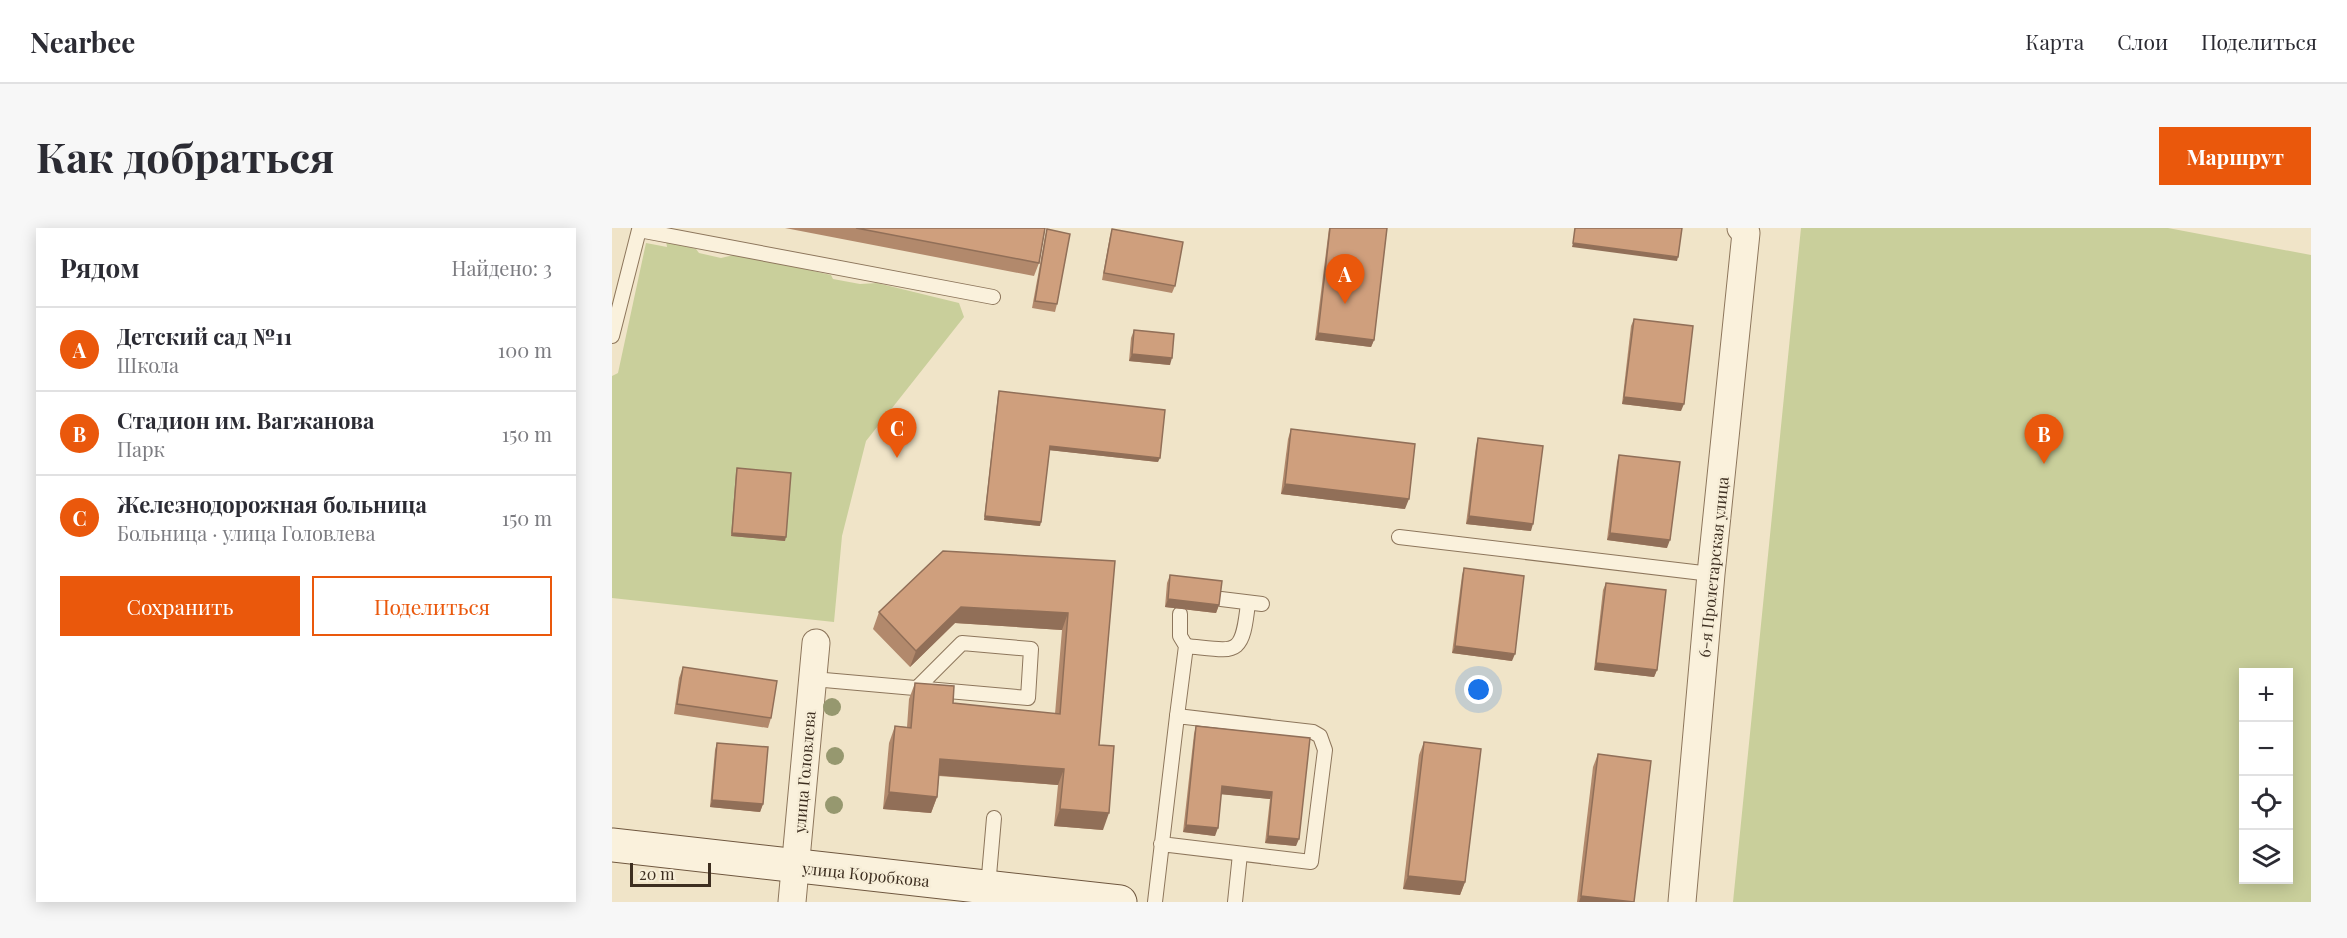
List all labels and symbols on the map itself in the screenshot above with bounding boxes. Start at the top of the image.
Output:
pin: A [1326,254,1364,304]
pin: C [878,408,916,458]
pin: B [2024,414,2064,464]
street label: 6-я Пролетарская улица [1693,476,1733,658]
your location [1464,675,1493,704]
street label: улица Головлева [788,710,820,835]
street label: улица Коробкова [800,857,931,891]
scale bar [630,860,711,888]

